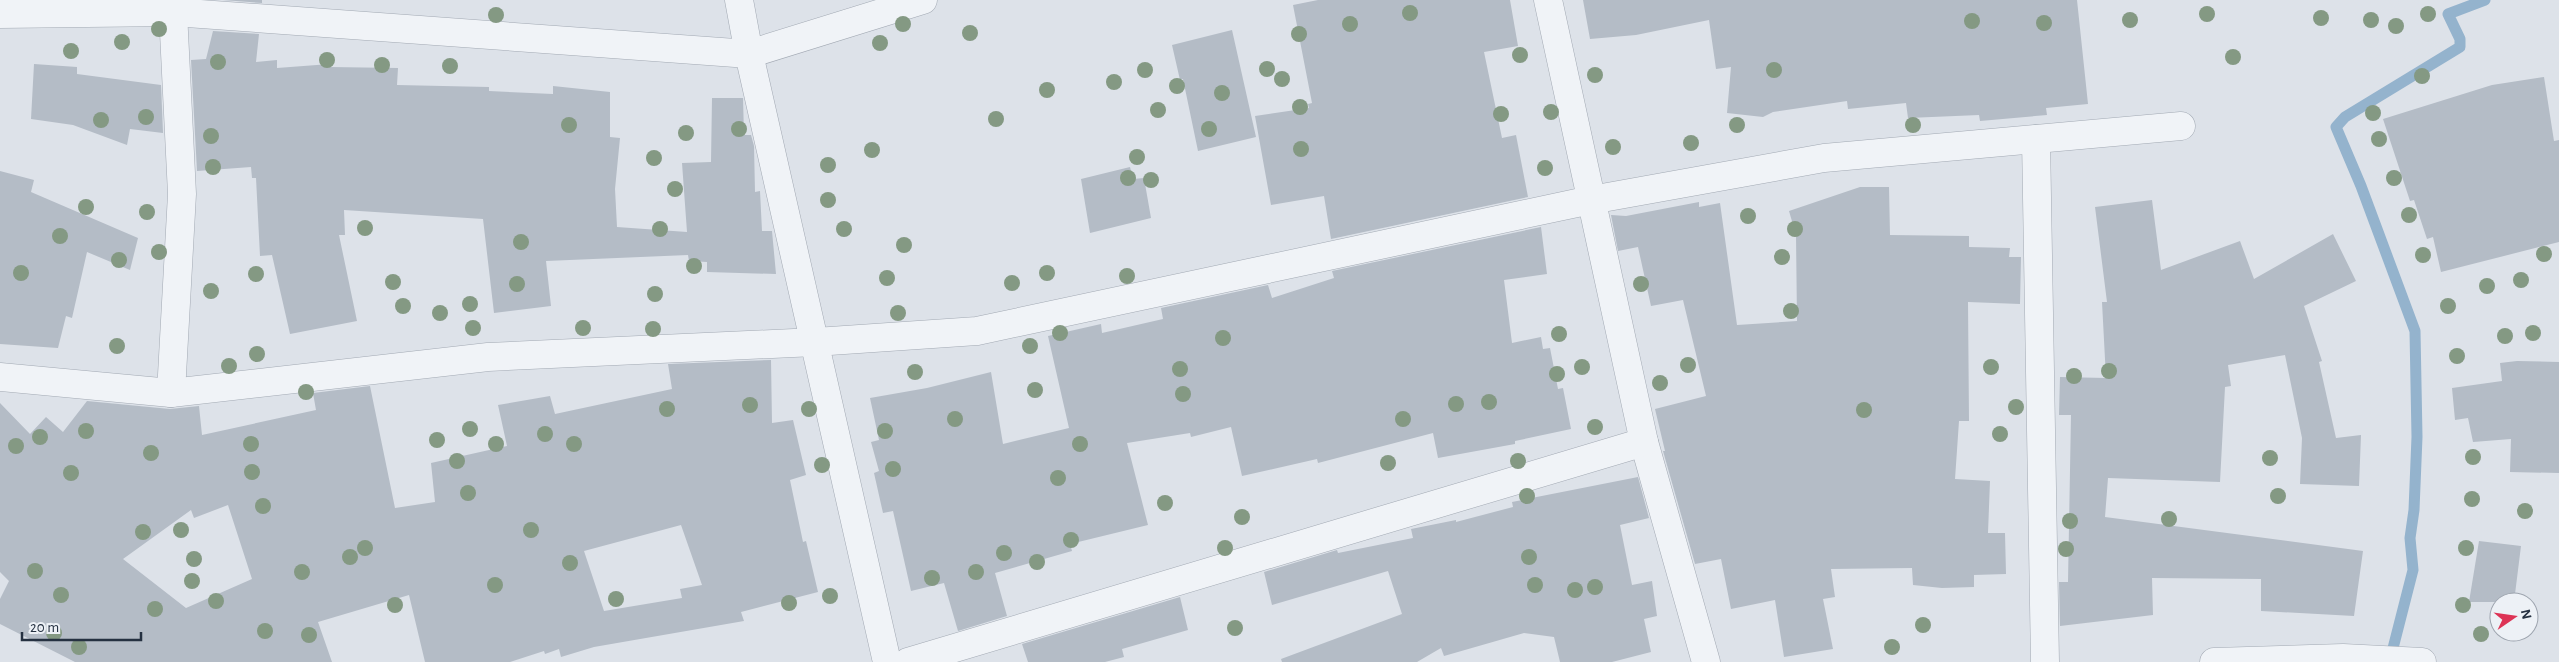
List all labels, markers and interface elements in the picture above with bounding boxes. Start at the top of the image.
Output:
north arrow [2489,592,2539,642]
text: N [2518,608,2534,621]
scale bar [22,610,141,642]
text: 20 m [30,620,59,635]

